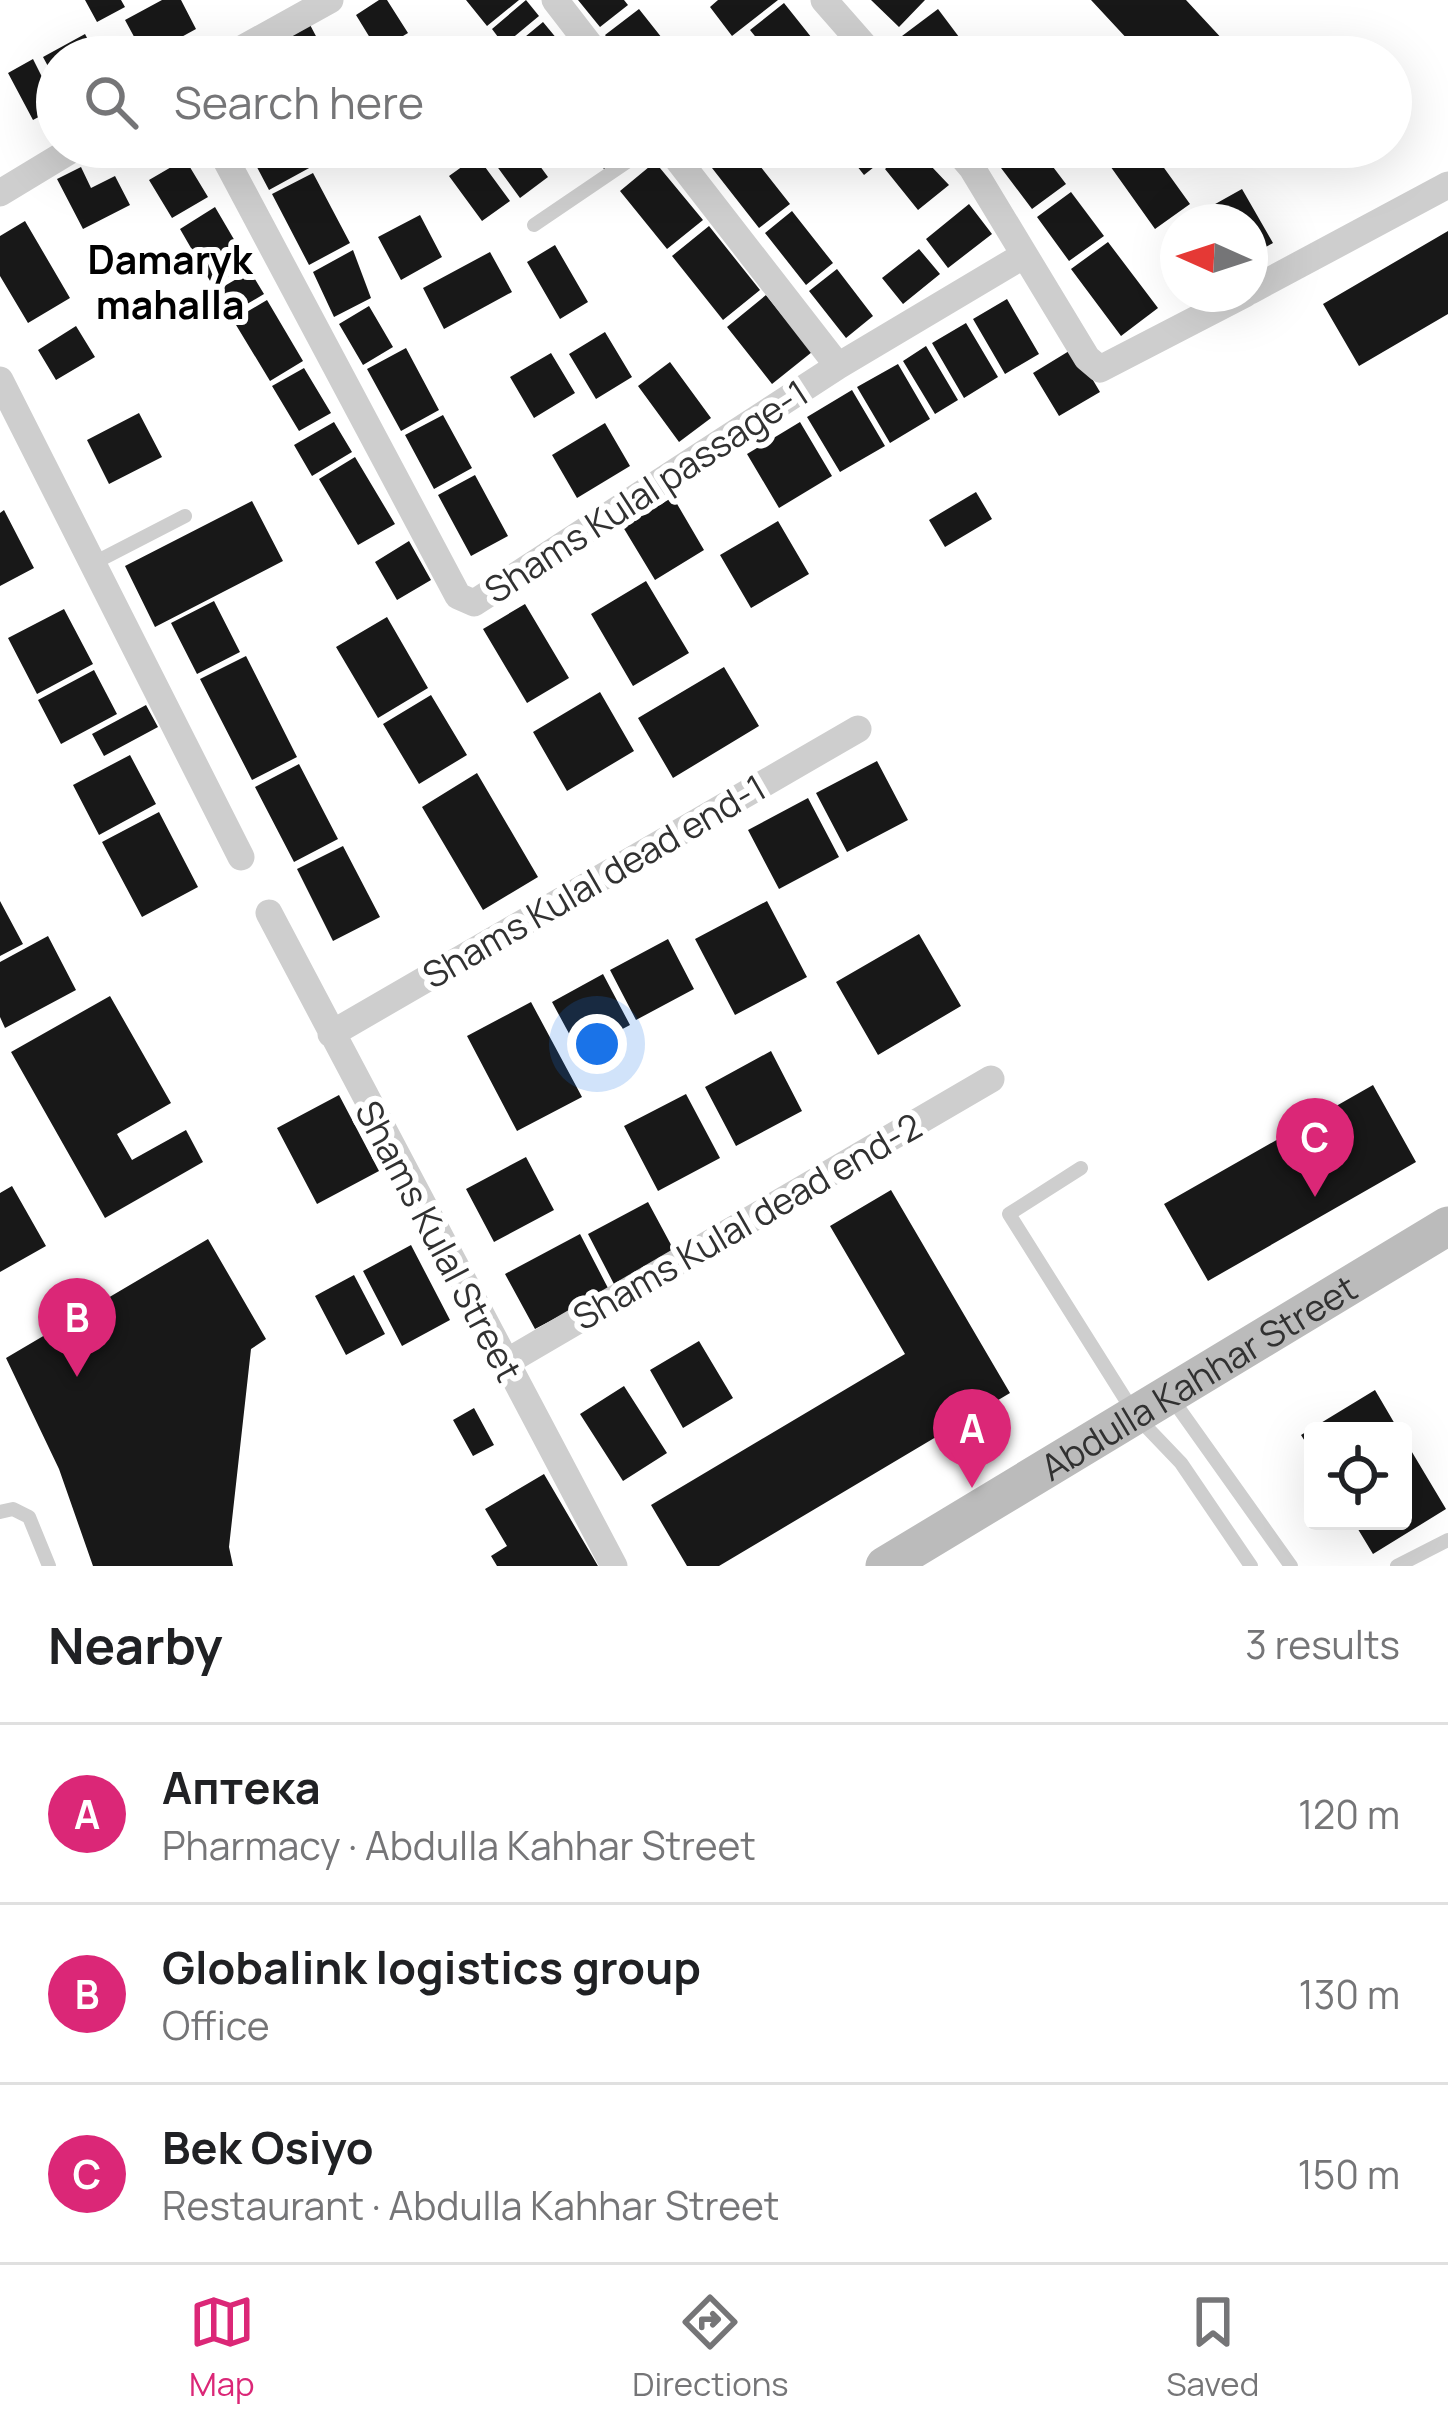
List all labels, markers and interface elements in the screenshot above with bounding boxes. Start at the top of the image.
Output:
search box [36,36,1412,168]
icon: search [78,69,144,135]
text: Search here [174,71,424,133]
north arrow [1160,204,1268,312]
district label: Damaryk mahalla [87,232,254,331]
street label: Shams Kulal passage-1 [475,368,817,614]
street label: Shams Kulal dead end-1 [414,763,774,999]
your location [567,1014,627,1074]
street label: Shams Kulal Street [344,1092,534,1390]
pin: C [1276,1098,1354,1197]
street label: Shams Kulal dead end-2 [564,1101,930,1341]
street label: Abdulla Kahhar Street [1031,1263,1365,1491]
pin: B [38,1278,116,1377]
pin: A [933,1389,1011,1488]
map controls [1304,1422,1412,1530]
button: locate [1304,1422,1412,1530]
text: Nearby [48,1610,223,1679]
text: 3 results [1245,1617,1400,1671]
text: Аптека [162,1756,321,1818]
text: A [74,1787,100,1841]
text: 120 m [1298,1787,1400,1841]
text: Pharmacy · Abdulla Kahhar Street [162,1818,756,1872]
text: Globalink logistics group [162,1936,701,1998]
text: B [75,1967,99,2021]
text: 130 m [1299,1967,1400,2021]
text: Office [162,1998,270,2052]
text: Bek Osiyo [162,2116,374,2178]
text: C [73,2147,101,2201]
text: 150 m [1298,2147,1400,2201]
text: Restaurant · Abdulla Kahhar Street [162,2178,779,2232]
tab: Map [189,2289,255,2406]
tab: Directions [632,2289,789,2406]
tab: Saved [1166,2289,1259,2406]

